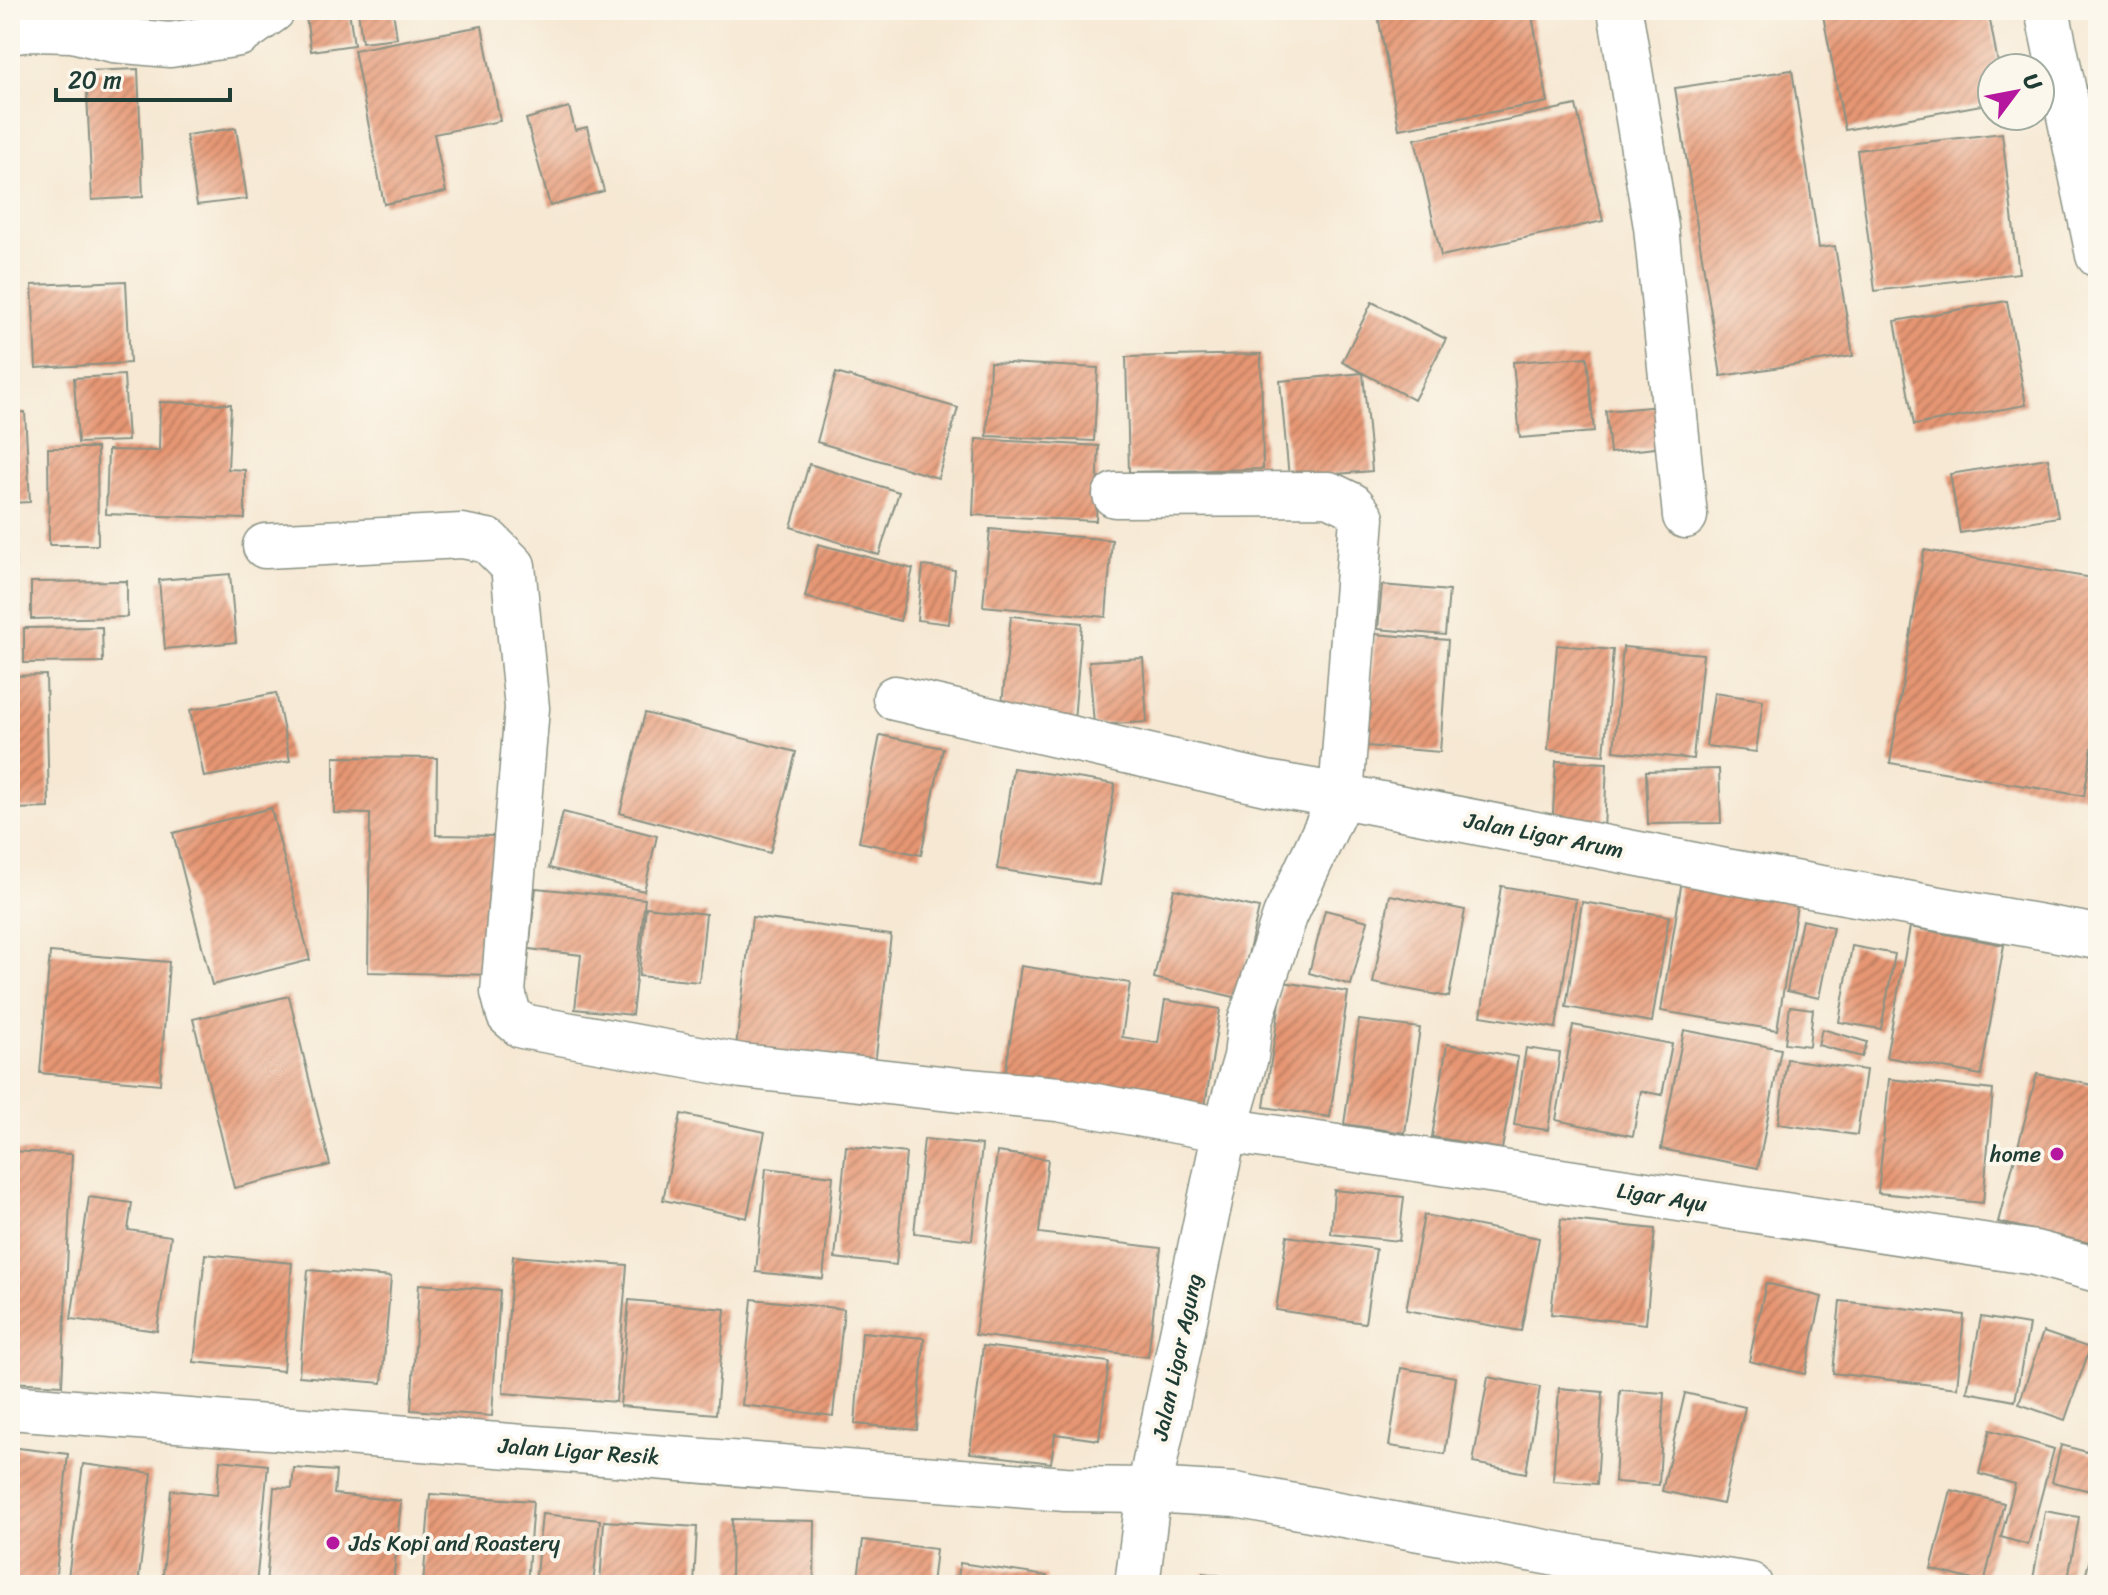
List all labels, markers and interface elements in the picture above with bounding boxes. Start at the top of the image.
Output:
scale bar [56,52,230,102]
north arrow [1976,52,2056,132]
text: 20 m [68,59,122,101]
text: U [2012,65,2054,99]
street label: Jalan Ligar Arum [1460,800,1627,870]
place label: home [1989,1135,2041,1174]
marker: home [2048,1145,2066,1163]
street label: Ligar Ayu [1614,1171,1710,1223]
street label: Jalan Ligar Agung [1140,1270,1214,1445]
street label: Jalan Ligar Resik [496,1426,661,1476]
place label: Jds Kopi and Roastery [348,1524,561,1563]
marker: Jds Kopi and Roastery [324,1534,342,1552]

